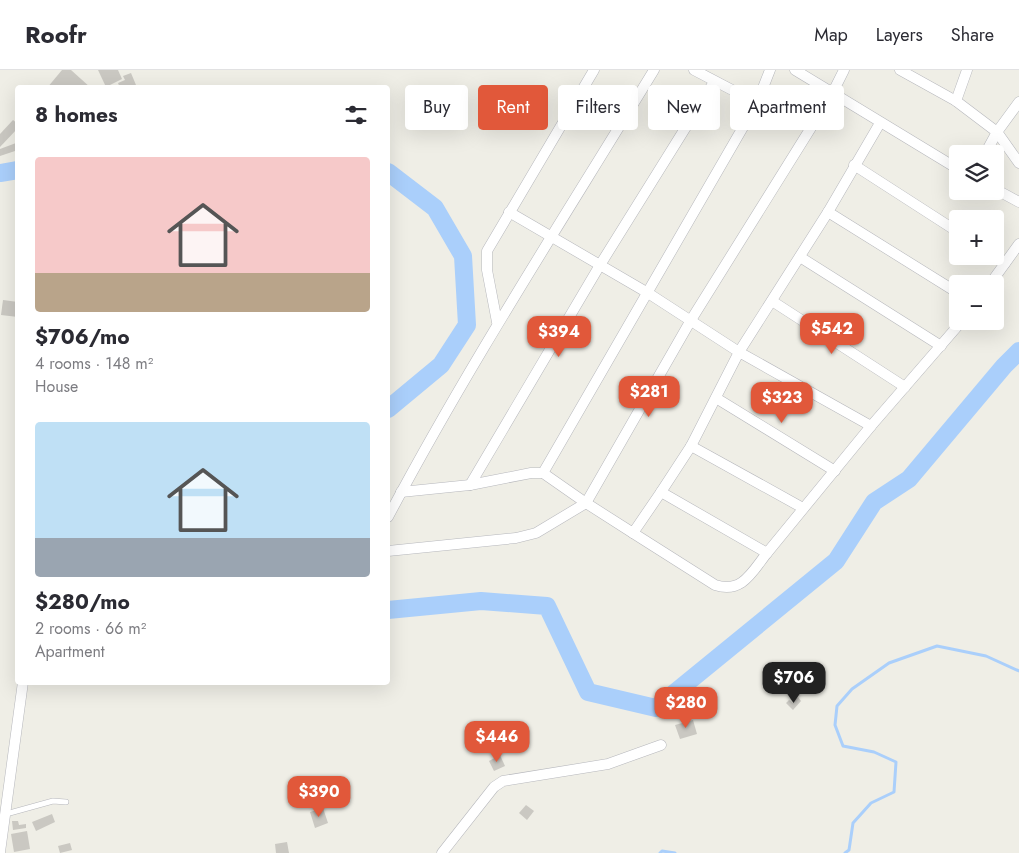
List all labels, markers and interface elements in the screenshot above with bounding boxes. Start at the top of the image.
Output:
text: Roofr [25,17,87,52]
text: Map [814,22,848,48]
text: Layers [876,22,923,48]
text: Share [951,22,994,48]
chip: Buy [405,85,468,130]
chip: Rent [478,85,548,130]
chip: Filters [558,85,638,130]
chip: New [648,85,720,130]
chip: Apartment [730,85,844,130]
text: 8 homes [35,100,118,130]
icon: filters [342,101,370,129]
map controls [949,145,1004,330]
button: layers [949,145,1004,200]
icon: home [158,190,248,280]
button: + [949,210,1004,265]
button: − [949,275,1004,330]
pin: $542 [802,312,862,355]
pin: $394 [529,316,589,358]
text: $542 [811,317,853,340]
text: $394 [538,320,580,343]
text: $706/mo [35,322,130,352]
text: 4 rooms · 148 m² [35,352,153,375]
text: House [35,375,78,398]
pin: $281 [619,376,679,418]
text: $281 [630,380,668,403]
pin: $323 [752,382,812,424]
text: $323 [762,386,802,409]
icon: home [158,455,248,545]
text: $280/mo [35,587,130,617]
text: 2 rooms · 66 m² [35,617,146,640]
text: Apartment [35,640,105,663]
pin: $706 [764,662,824,704]
text: $706 [774,666,814,689]
pin: $280 [656,686,716,729]
text: $280 [665,691,707,714]
pin: $446 [467,720,527,763]
text: $446 [476,725,519,748]
pin: $390 [289,776,349,818]
text: $390 [298,780,340,803]

